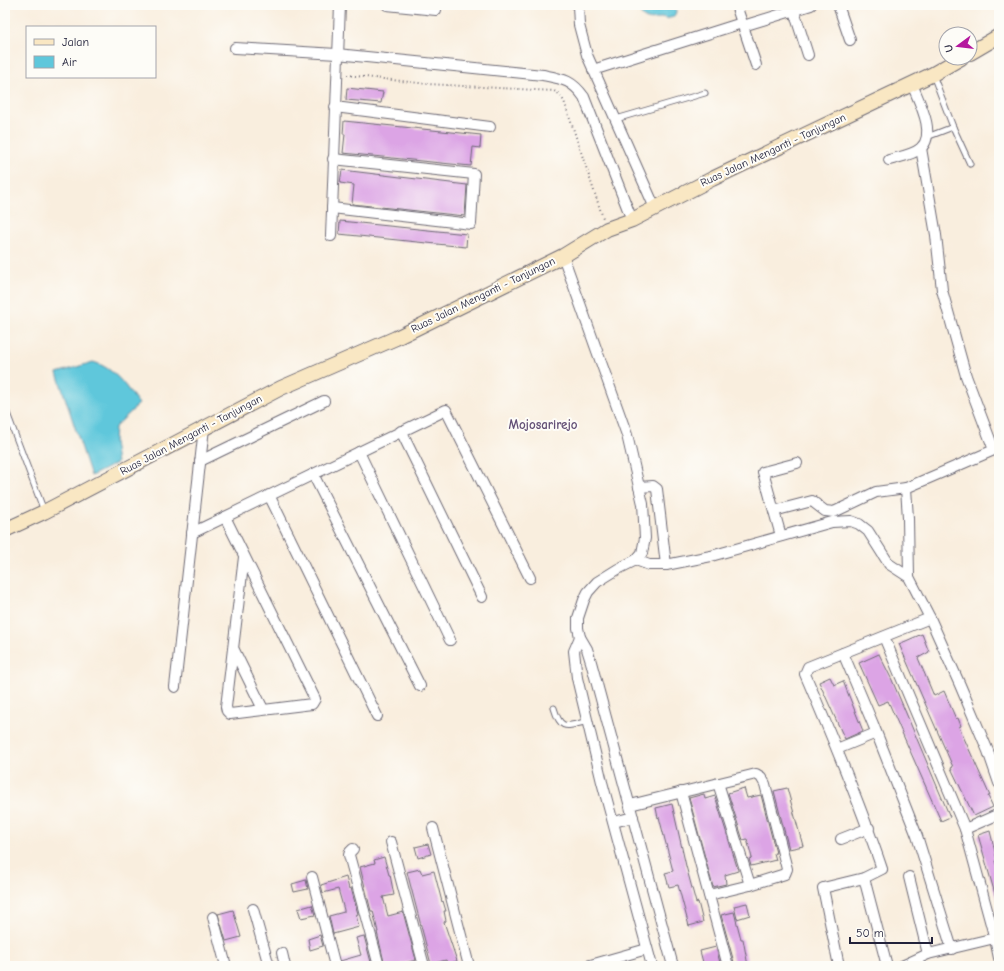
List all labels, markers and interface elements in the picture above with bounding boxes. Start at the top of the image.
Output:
legend [26,26,156,78]
north arrow [938,26,978,66]
text: Jalan [62,35,89,49]
text: U [942,43,956,54]
text: Air [62,55,77,69]
street label: Ruas Jalan Menganti - Tanjungan [698,111,848,189]
street label: Ruas Jalan Menganti - Tanjungan [409,254,557,336]
street label: Ruas Jalan Menganti - Tanjungan [118,392,264,478]
district label: Mojosarirejo [508,417,578,432]
scale bar [850,919,932,945]
text: 50 m [856,926,884,940]

